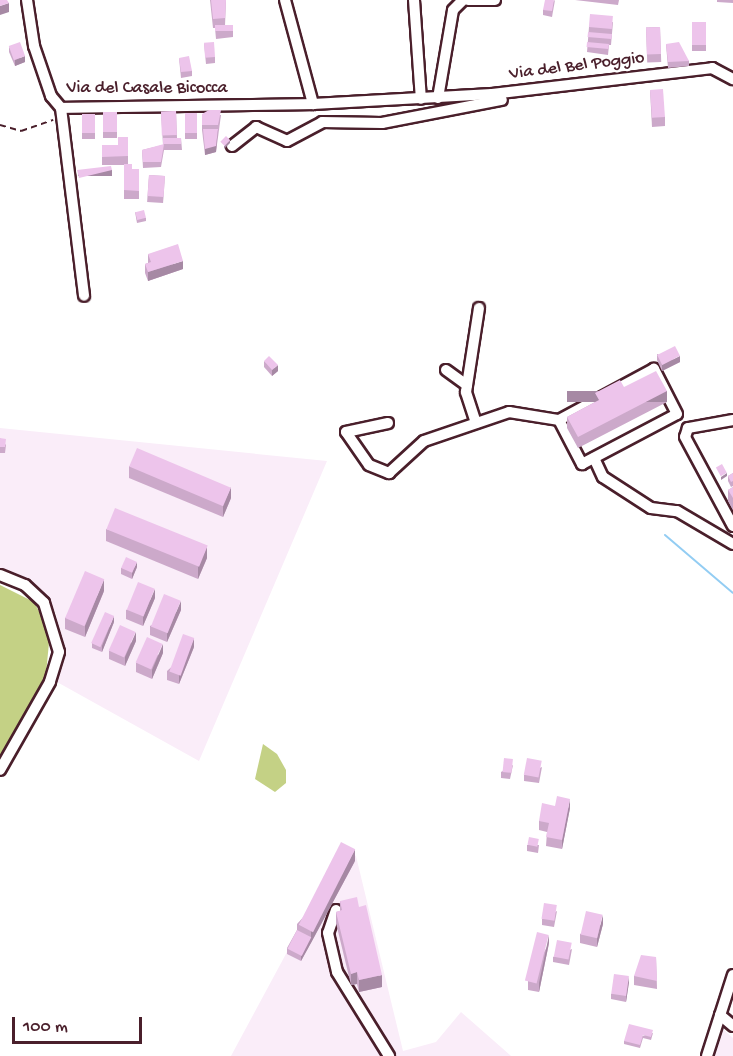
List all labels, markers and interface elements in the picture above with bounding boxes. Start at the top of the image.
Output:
street label: Via del Bel Poggio [508,48,646,86]
street label: Via del Casale Bicocca [67,78,227,100]
scale bar [15,1005,146,1043]
text: 100 m [23,1017,68,1038]

